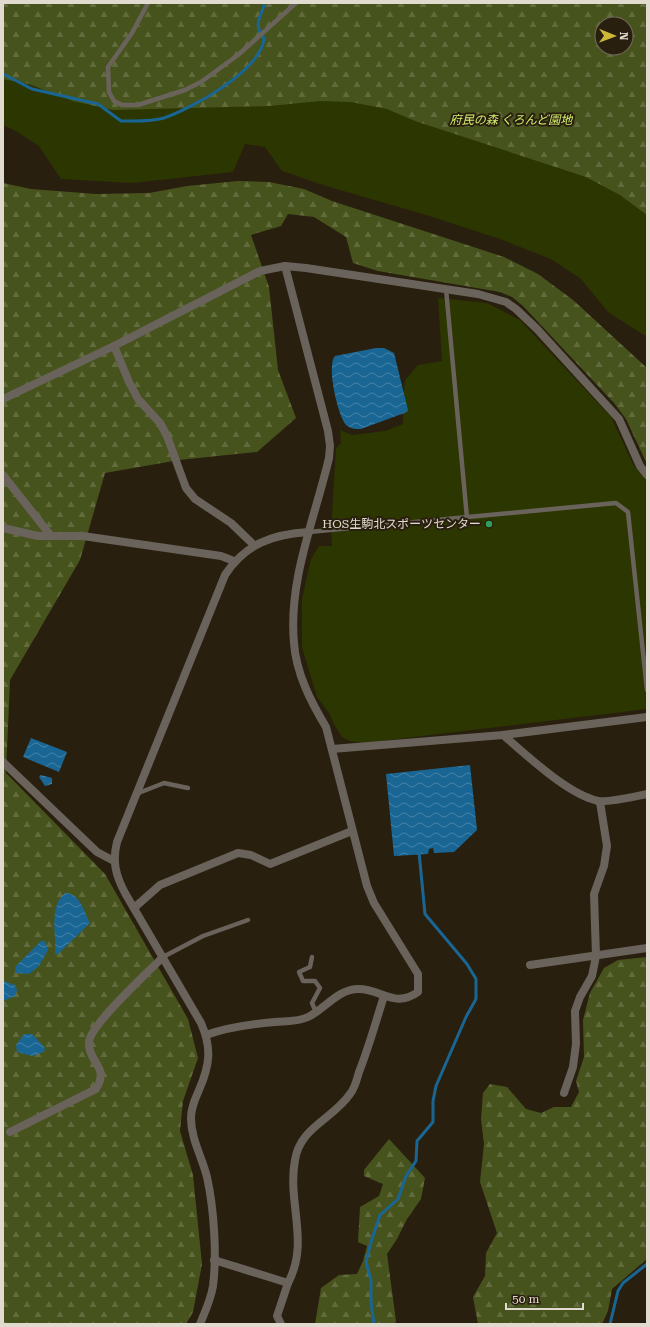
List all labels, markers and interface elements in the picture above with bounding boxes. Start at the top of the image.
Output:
north arrow [594,16,634,56]
text: N [617,32,630,41]
park label: 府民の森 くろんど園地 [450,113,574,127]
place label: HOS生駒北スポーツセンター [322,517,481,531]
marker: HOS生駒北スポーツセンター [484,519,494,529]
scale bar [506,1285,583,1311]
text: 50 m [512,1292,539,1306]

